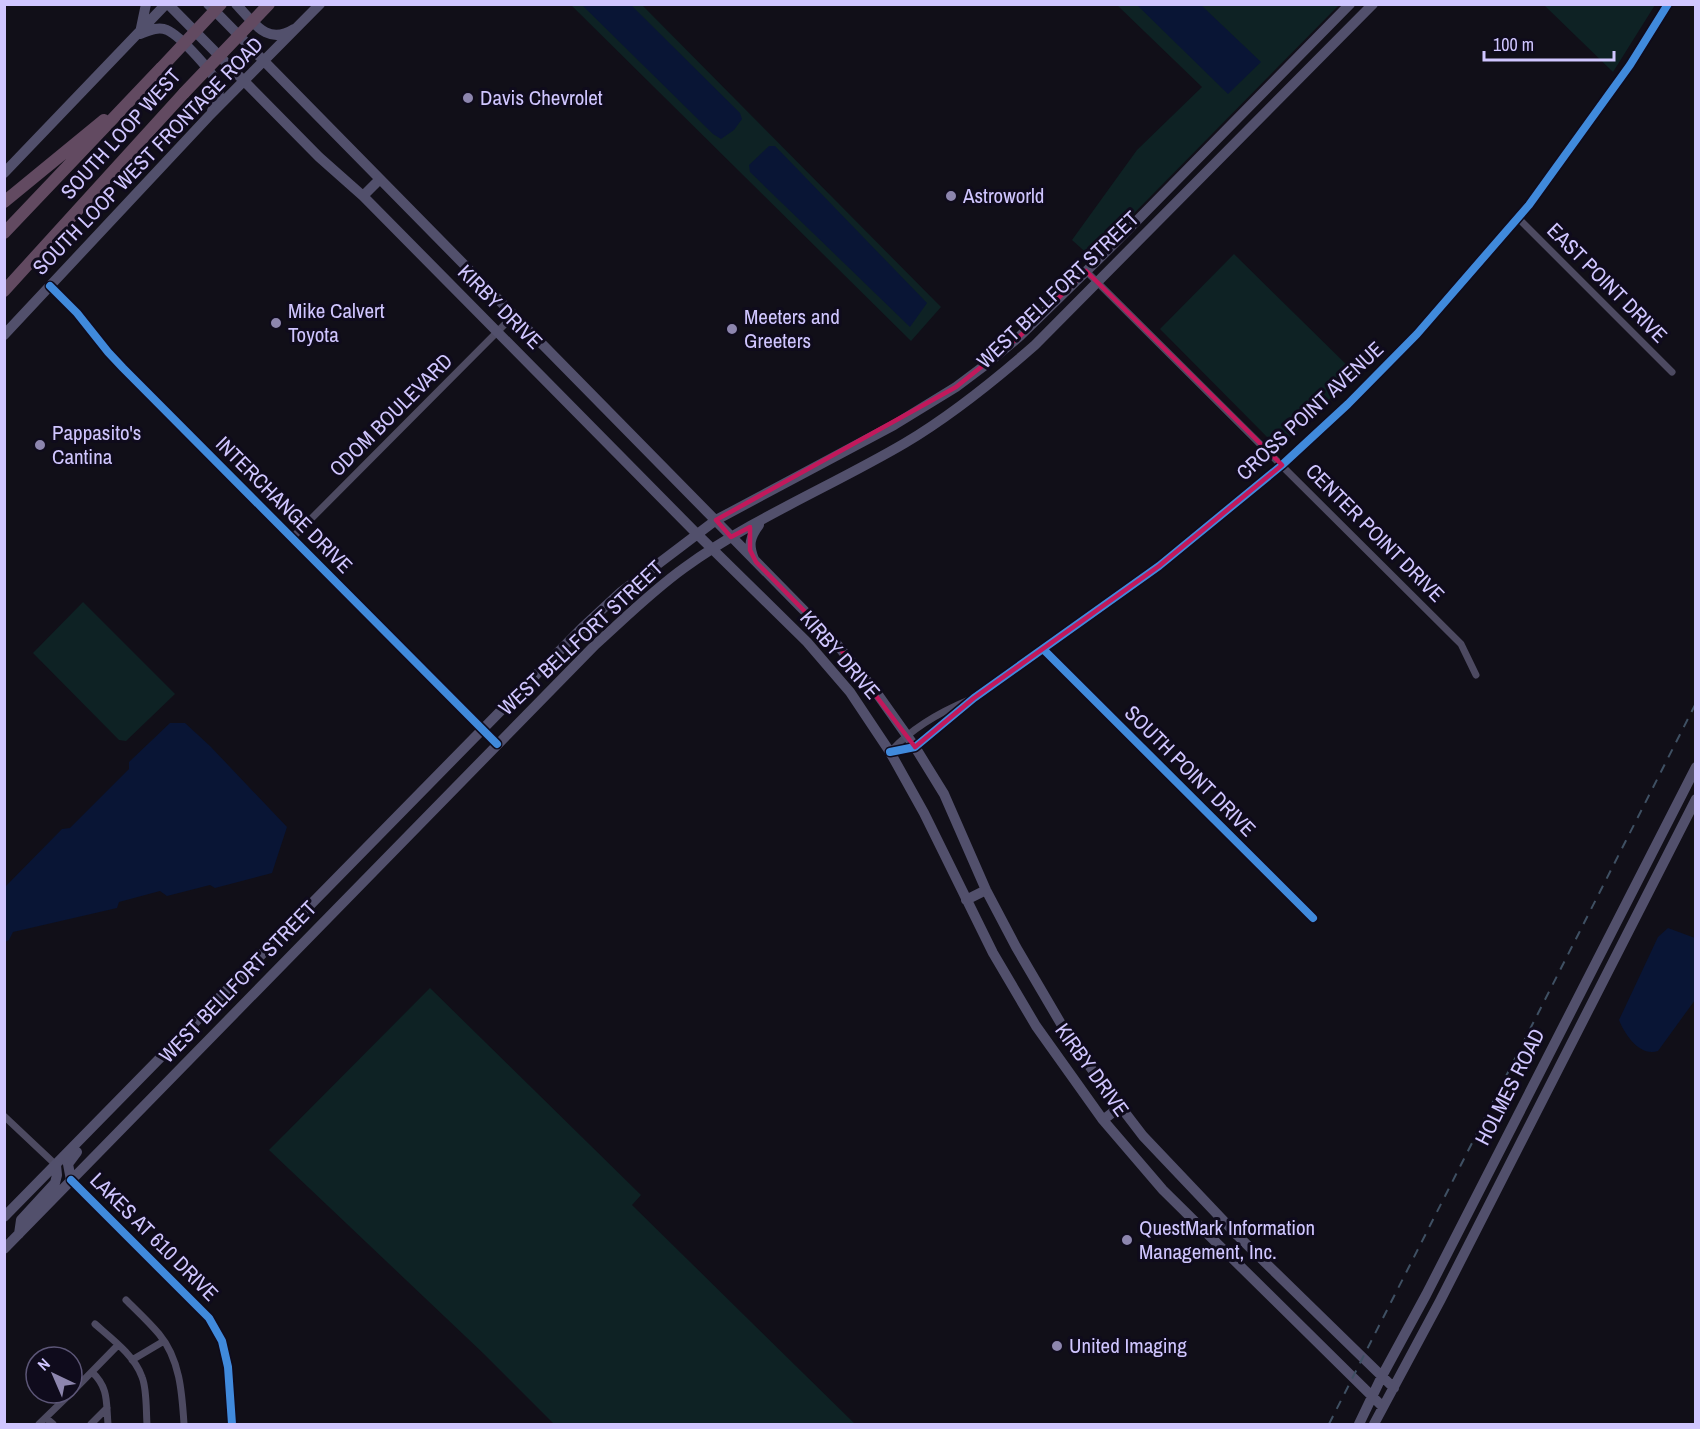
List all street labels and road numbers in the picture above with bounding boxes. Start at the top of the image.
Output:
street label: SOUTH LOOP WEST FRONTAGE ROAD [26,30,269,281]
street label: SOUTH LOOP WEST [54,61,188,205]
street label: WEST BELLFORT STREET [970,204,1146,375]
street label: EAST POINT DRIVE [1541,216,1674,349]
street label: KIRBY DRIVE [452,258,549,355]
street label: CROSS POINT AVENUE [1230,335,1390,487]
street label: ODOM BOULEVARD [323,347,459,483]
street label: INTERCHANGE DRIVE [209,430,359,580]
street label: CENTER POINT DRIVE [1300,457,1451,608]
street label: WEST BELLFORT STREET [492,553,670,722]
street label: KIRBY DRIVE [794,604,887,705]
street label: SOUTH POINT DRIVE [1118,699,1262,843]
street label: WEST BELLFORT STREET [152,894,323,1069]
street label: KIRBY DRIVE [1049,1017,1136,1122]
street label: HOLMES ROAD [1468,1023,1551,1150]
street label: LAKES AT 610 DRIVE [84,1166,225,1307]

